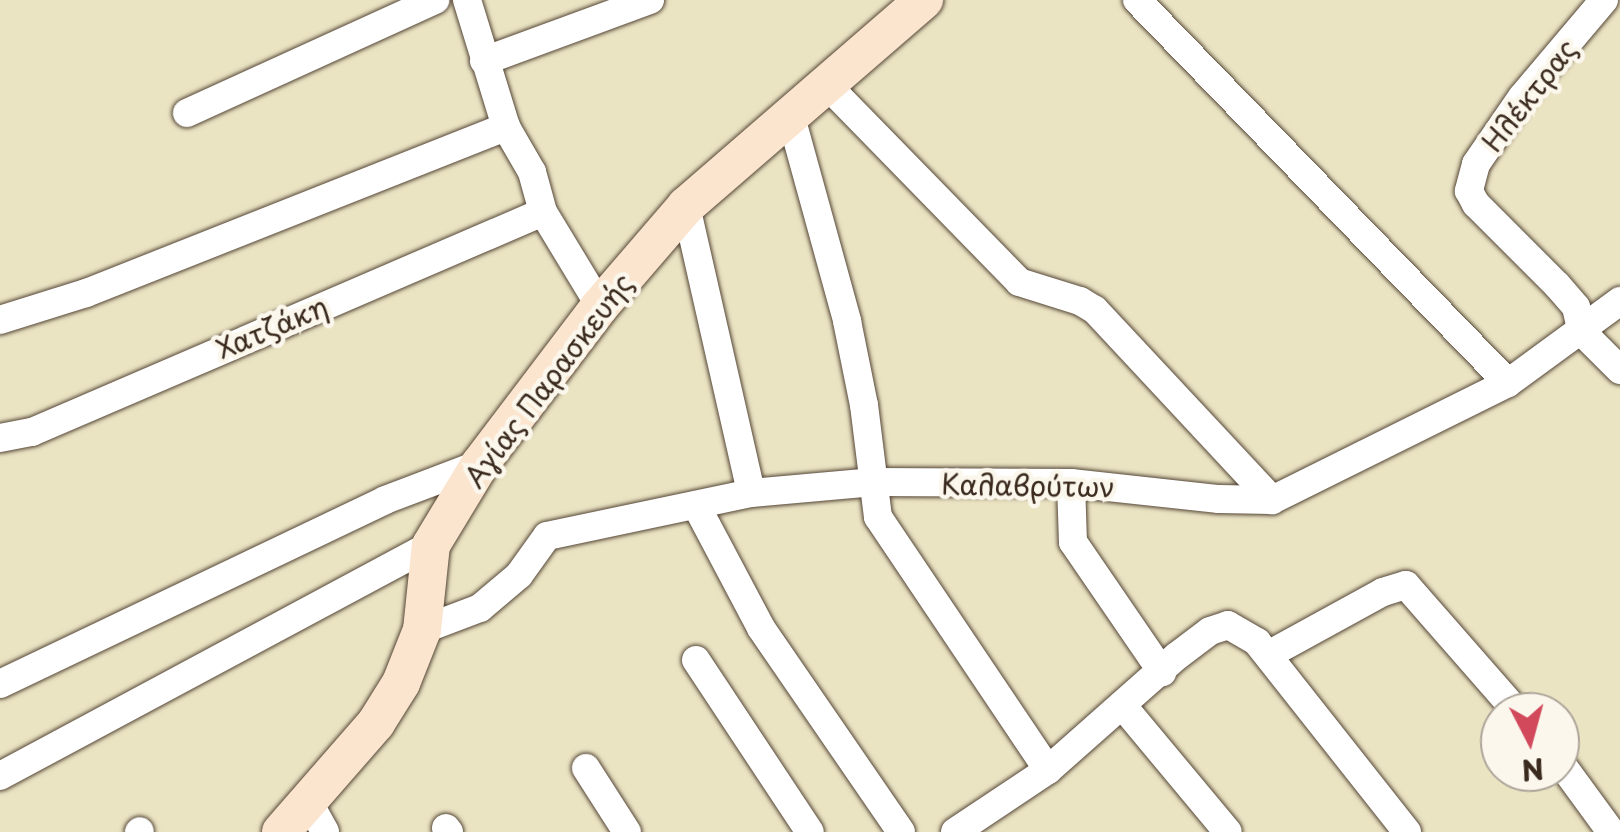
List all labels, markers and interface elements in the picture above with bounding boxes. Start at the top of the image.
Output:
street label: Ηλέκτρας [1475,32,1583,158]
street label: Αγίας Παρασκευής [456,266,640,494]
street label: Χατζάκη [211,289,333,365]
street label: Καλαβρύτων [941,467,1115,503]
north arrow [1480,692,1580,792]
text: N [1520,748,1546,793]

